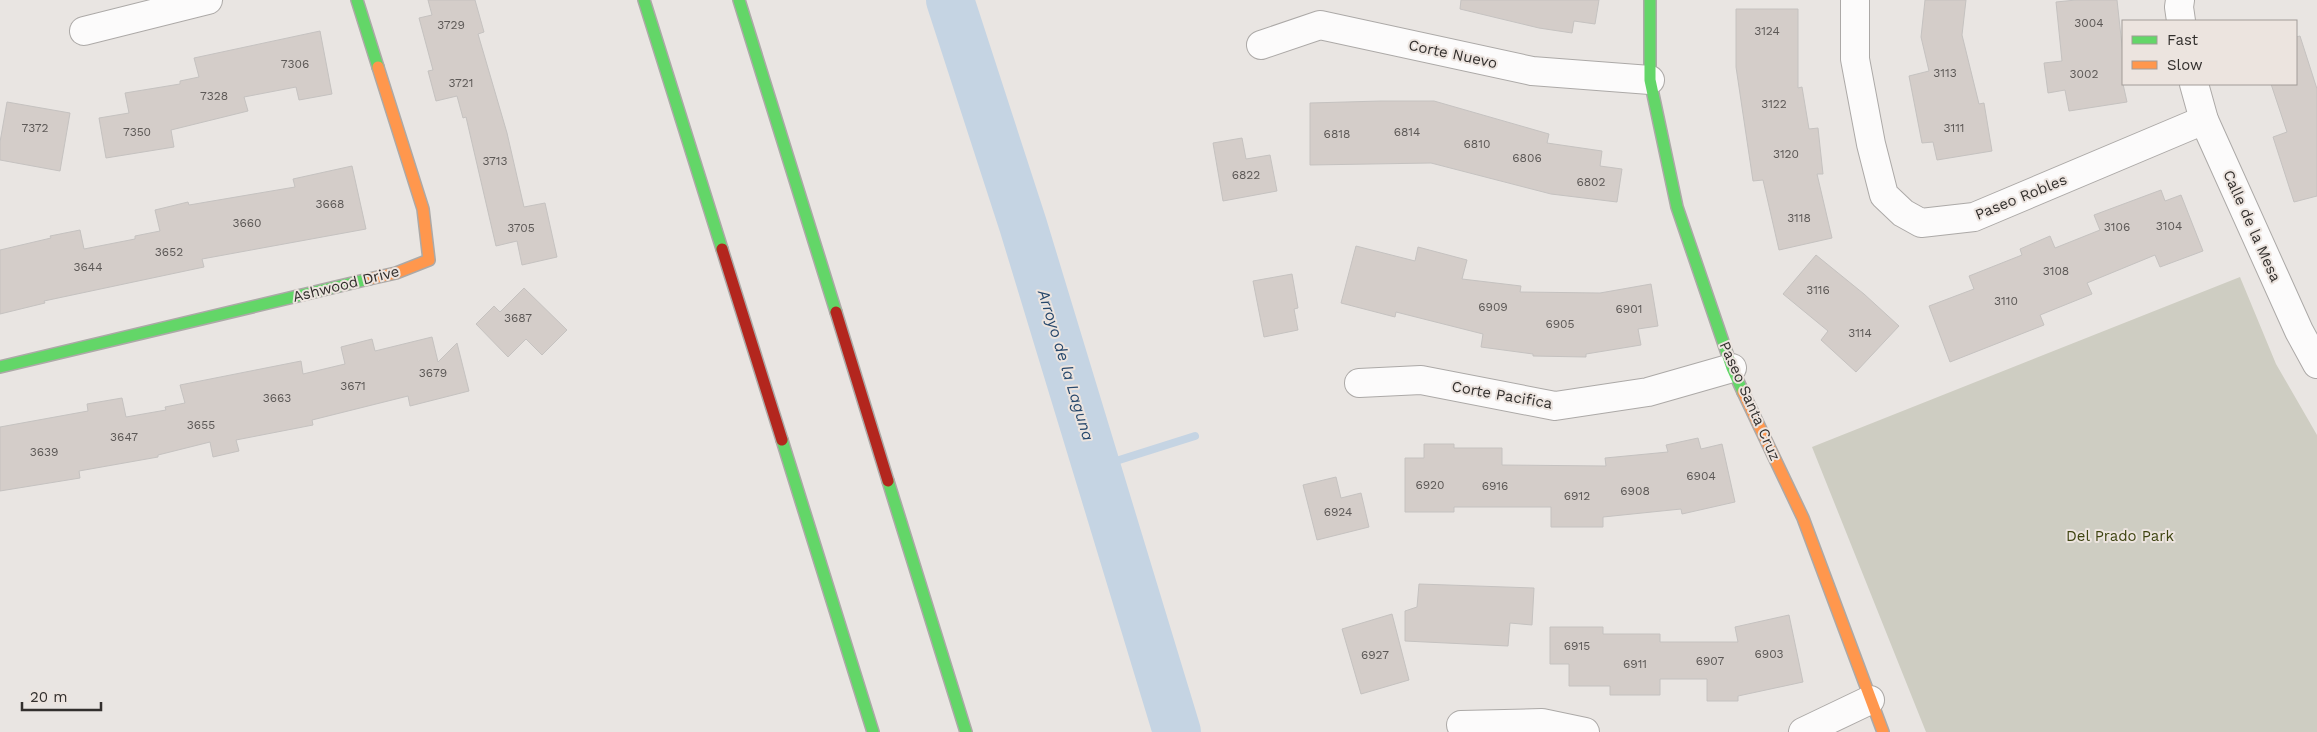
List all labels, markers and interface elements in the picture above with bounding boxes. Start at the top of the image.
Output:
house number: 3004 [2074,16,2104,30]
house number: 3729 [437,18,465,32]
legend [2122,20,2297,85]
house number: 3124 [1754,24,1780,38]
text: Fast [2167,31,2199,49]
street label: Corte Nuevo [1407,36,1499,72]
text: Slow [2167,56,2203,74]
house number: 7306 [281,57,309,71]
house number: 3113 [1933,66,1957,80]
house number: 3002 [2070,67,2098,81]
house number: 3721 [449,76,473,90]
house number: 7328 [200,89,228,103]
house number: 3122 [1761,97,1787,111]
house number: 7372 [22,121,48,135]
house number: 3111 [1943,121,1965,135]
house number: 7350 [123,125,151,139]
house number: 6814 [1394,125,1420,139]
house number: 6818 [1324,127,1350,141]
house number: 6810 [1464,137,1490,151]
house number: 3120 [1773,147,1799,161]
house number: 6806 [1512,151,1542,165]
house number: 3713 [483,154,507,168]
street label: Calle de la Mesa [2219,167,2285,285]
house number: 6822 [1232,168,1260,182]
street label: Paseo Robles [1972,170,2070,224]
house number: 6802 [1576,175,1606,189]
house number: 3668 [316,197,344,211]
house number: 3118 [1787,211,1811,225]
house number: 3660 [232,216,262,230]
house number: 3104 [2156,219,2182,233]
house number: 3106 [2104,220,2130,234]
house number: 3705 [507,221,535,235]
house number: 3652 [155,245,183,259]
house number: 3644 [74,260,102,274]
street label: Ashwood Drive [291,262,401,306]
house number: 3108 [2043,264,2069,278]
house number: 3116 [1806,283,1830,297]
water label: Arroyo de la Laguna [1034,286,1098,443]
house number: 3110 [1994,294,2018,308]
house number: 6909 [1478,300,1508,314]
house number: 6901 [1616,302,1642,316]
house number: 3687 [504,311,532,325]
house number: 6905 [1545,317,1575,331]
house number: 3114 [1848,326,1872,340]
street label: Paseo Santa Cruz [1716,339,1784,463]
house number: 3679 [419,366,447,380]
street label: Corte Pacifica [1450,377,1554,413]
house number: 3671 [340,379,366,393]
house number: 3663 [263,391,291,405]
house number: 3655 [187,418,215,432]
house number: 3647 [110,430,138,444]
house number: 3639 [30,445,58,459]
house number: 6904 [1686,469,1716,483]
house number: 6920 [1415,478,1445,492]
house number: 6916 [1482,479,1508,493]
house number: 6908 [1620,484,1650,498]
house number: 6912 [1564,489,1590,503]
house number: 6924 [1324,505,1352,519]
park label: Del Prado Park [2066,527,2174,545]
house number: 6915 [1564,639,1590,653]
house number: 6903 [1755,647,1783,661]
house number: 6927 [1361,648,1389,662]
house number: 6907 [1696,654,1725,668]
house number: 6911 [1623,657,1647,671]
scale bar [22,680,101,712]
text: 20 m [30,688,68,706]

